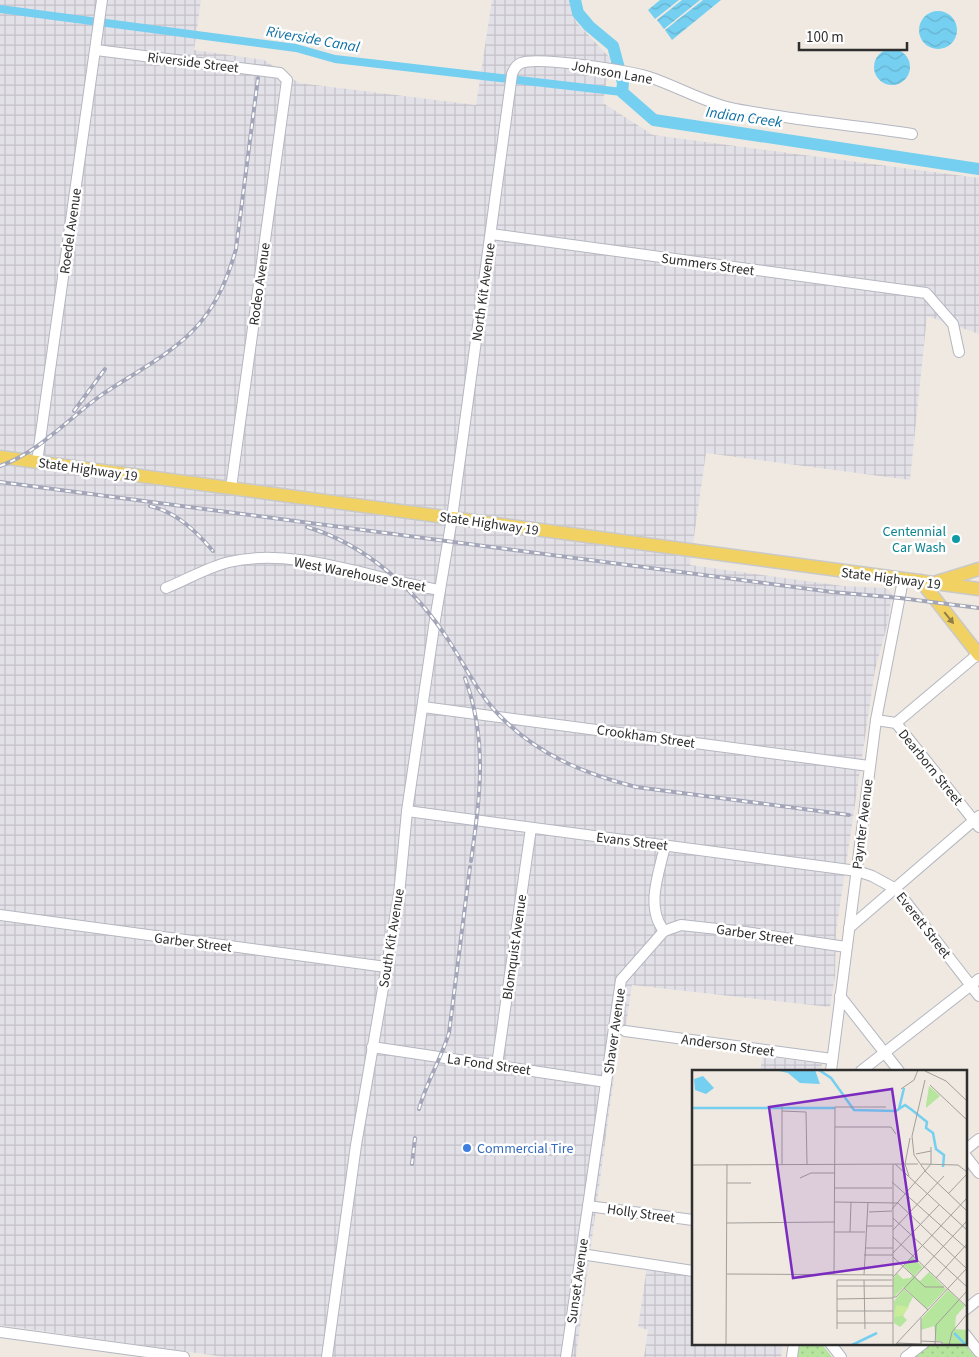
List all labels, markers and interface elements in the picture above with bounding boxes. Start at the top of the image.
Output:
scale bar [799,20,906,52]
water label: Riverside Canal [265,21,362,58]
text: 100 m [806,27,844,48]
street label: Riverside Street [146,47,240,79]
street label: Johnson Lane [570,56,654,90]
water label: Indian Creek [704,102,784,133]
street label: Roedel Avenue [55,187,87,275]
street label: Rodeo Avenue [244,241,276,327]
street label: North Kit Avenue [467,242,501,342]
street label: Summers Street [660,249,756,281]
street label: State Highway 19 [37,453,139,487]
street label: State Highway 19 [438,507,540,541]
place label: Centennial Car Wash [883,522,946,558]
marker: Centennial Car Wash [950,533,962,545]
street label: West Warehouse Street [292,552,428,598]
street label: State Highway 19 [840,563,942,595]
one-way arrow [944,612,955,625]
street label: Crookham Street [595,720,697,754]
street label: Dearborn Street [893,725,967,810]
street label: Paynter Avenue [848,778,878,870]
street label: Evans Street [595,828,669,856]
street label: South Kit Avenue [374,887,410,989]
street label: Everett Street [891,888,956,963]
street label: Blomquist Avenue [498,893,532,1001]
street label: Garber Street [715,920,795,950]
street label: Garber Street [153,928,233,958]
street label: Shaver Avenue [599,987,631,1075]
street label: Anderson Street [680,1030,776,1062]
street label: La Fond Street [446,1049,532,1081]
inset map [692,1070,966,1344]
place label: Commercial Tire [477,1139,573,1159]
marker: Commercial Tire [461,1142,473,1154]
street label: Holly Street [606,1199,676,1229]
street label: Sunset Avenue [562,1237,594,1325]

